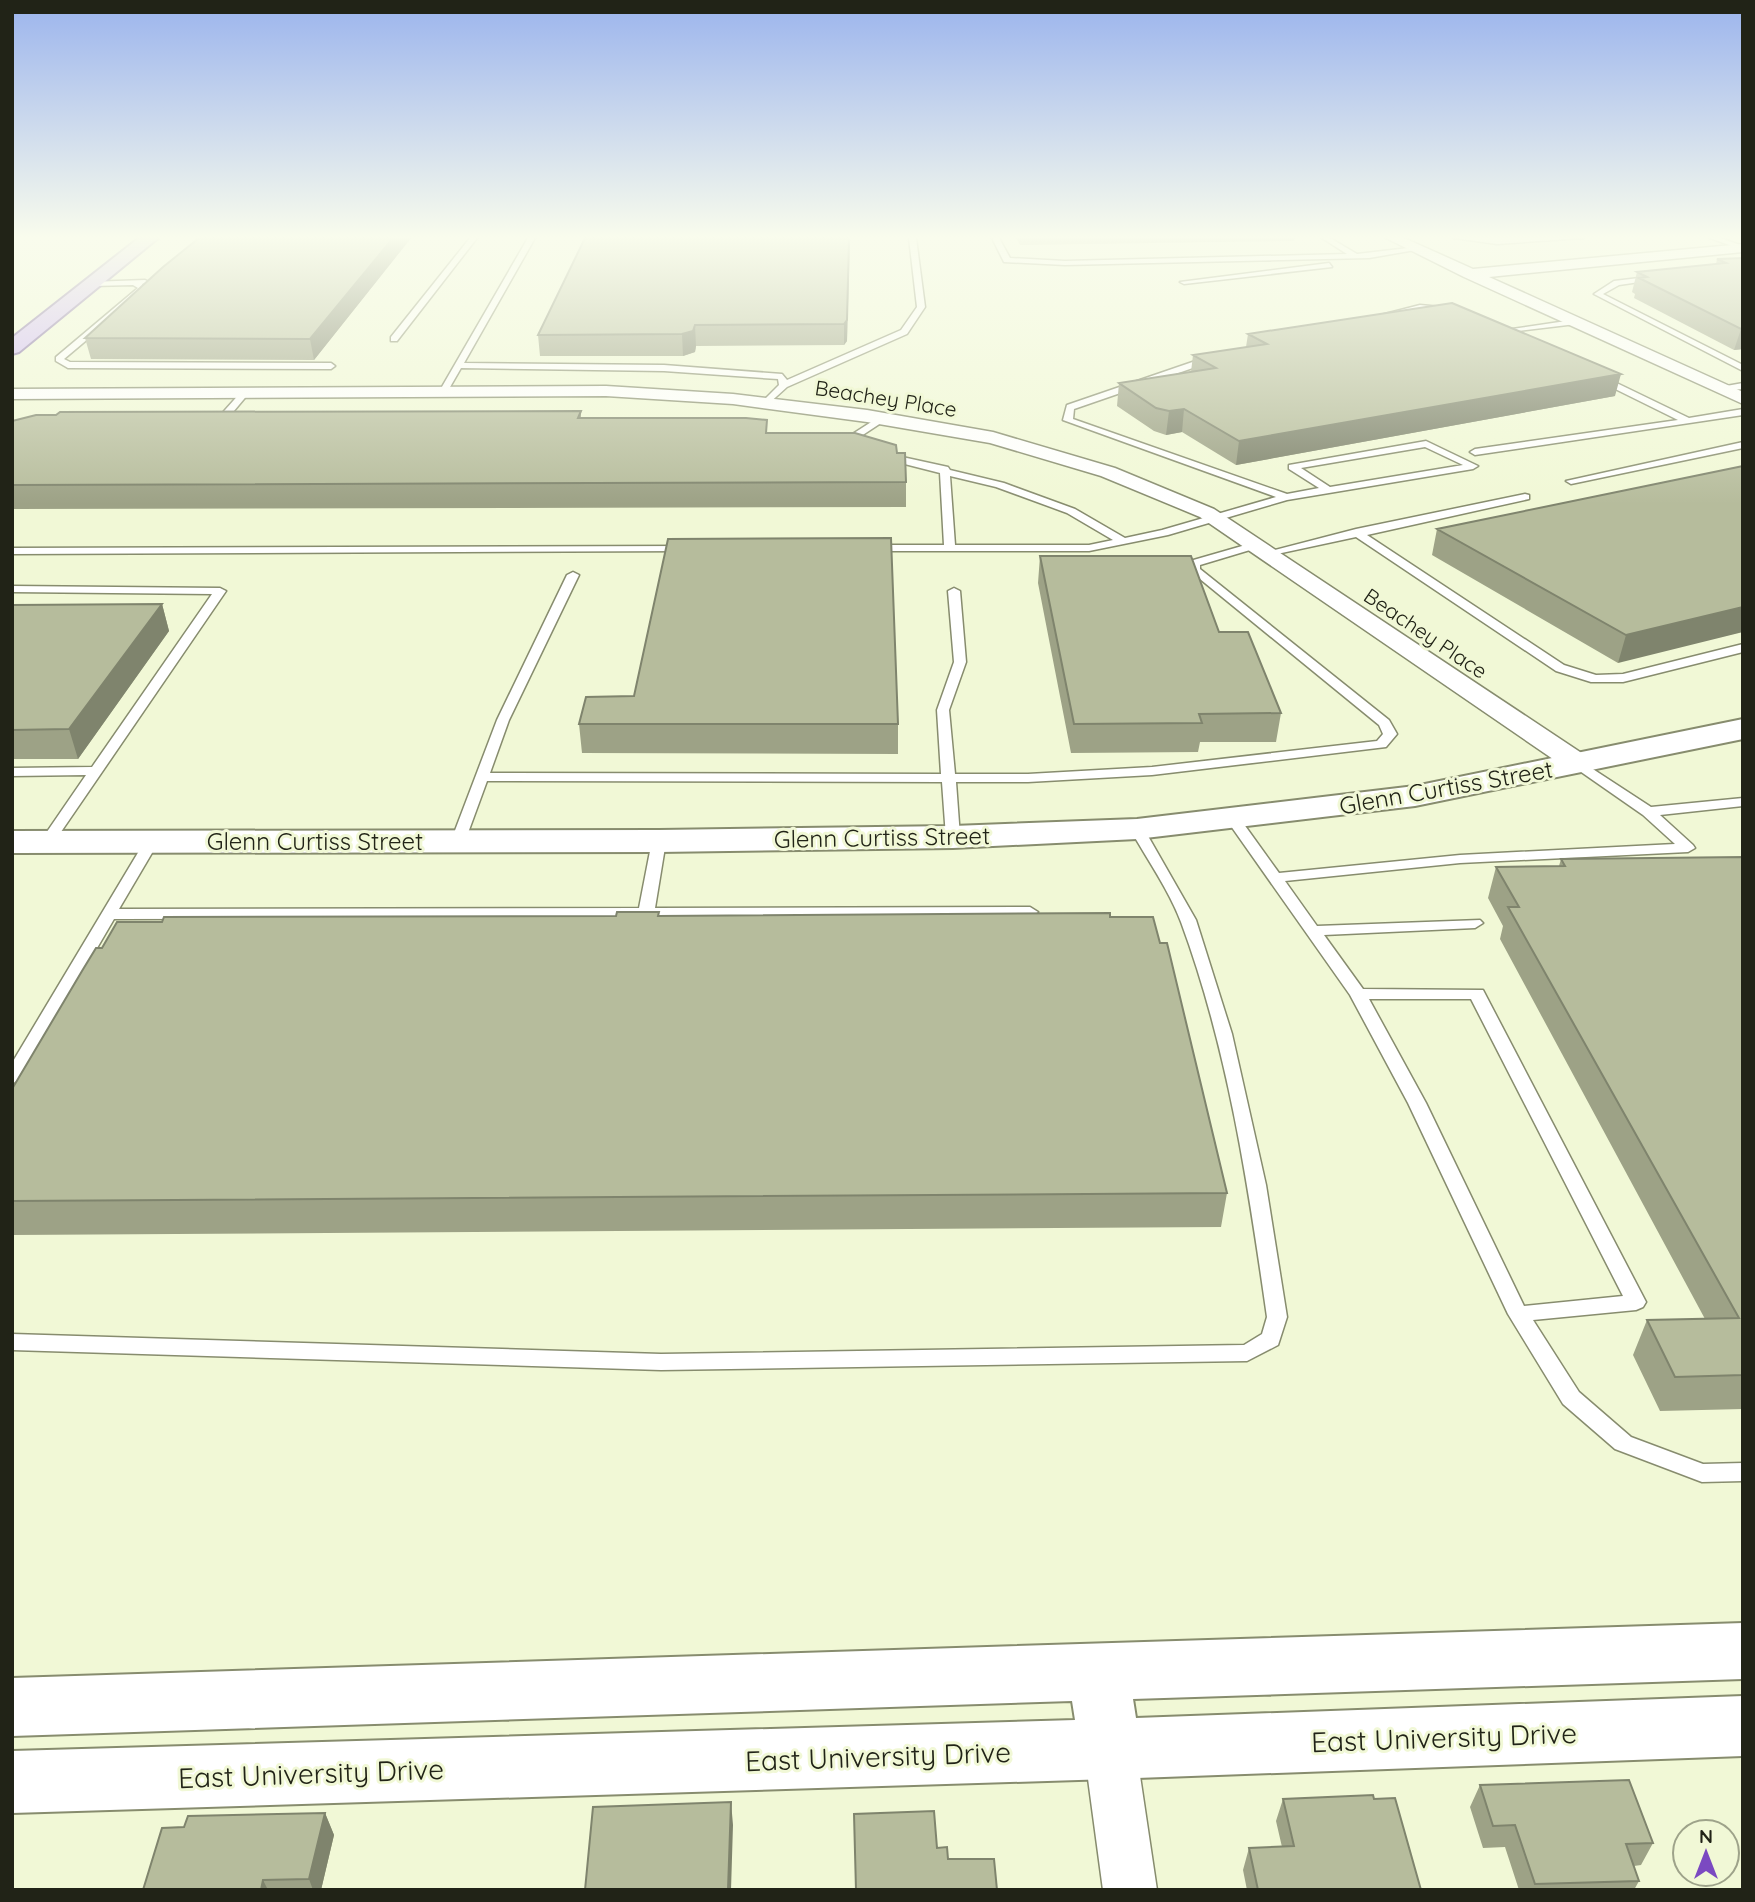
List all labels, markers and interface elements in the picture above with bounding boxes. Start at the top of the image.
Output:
street label: Beachey Place [813,374,959,422]
street label: Beachey Place [1359,582,1493,684]
street label: Glenn Curtiss Street [1337,753,1555,821]
street label: Glenn Curtiss Street [774,820,990,854]
street label: Glenn Curtiss Street [207,826,423,856]
street label: East University Drive [1310,1715,1578,1759]
street label: East University Drive [744,1734,1012,1778]
street label: East University Drive [177,1751,445,1795]
north arrow [1671,1818,1741,1888]
text: N [1699,1824,1713,1848]

